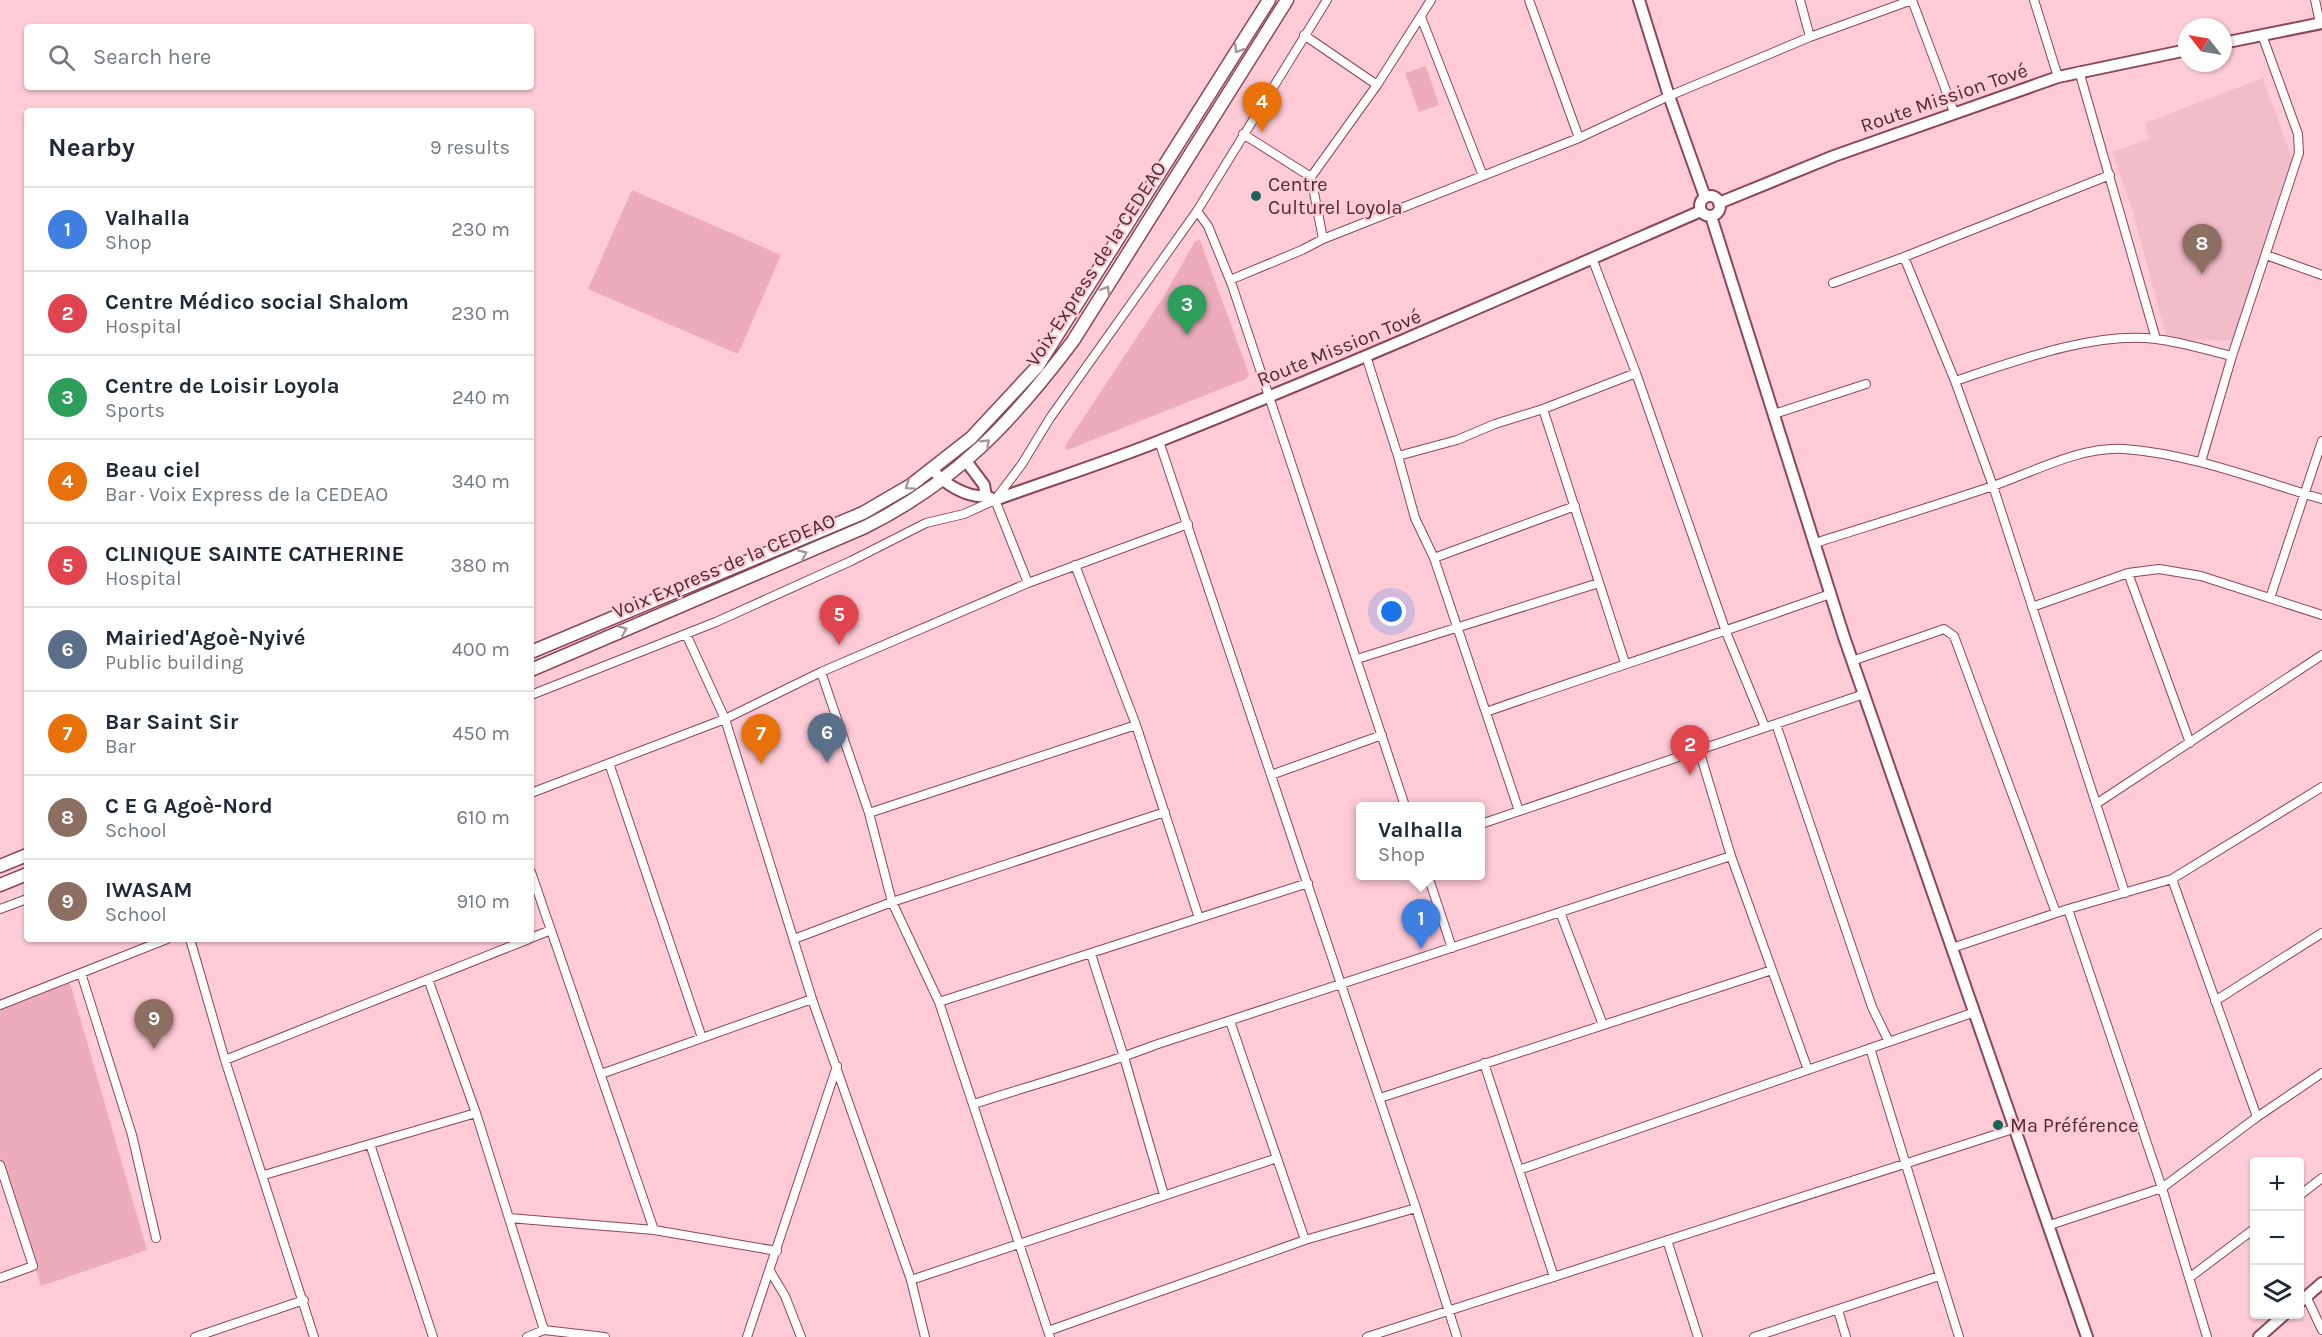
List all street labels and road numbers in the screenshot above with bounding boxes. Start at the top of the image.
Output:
street label: Route Mission Tové [1857,59,2031,137]
street label: Voix Express de la CEDEAO [1021,157,1171,371]
street label: Route Mission Tové [1253,305,1425,391]
street label: Voix Express de la CEDEAO [609,509,839,623]

